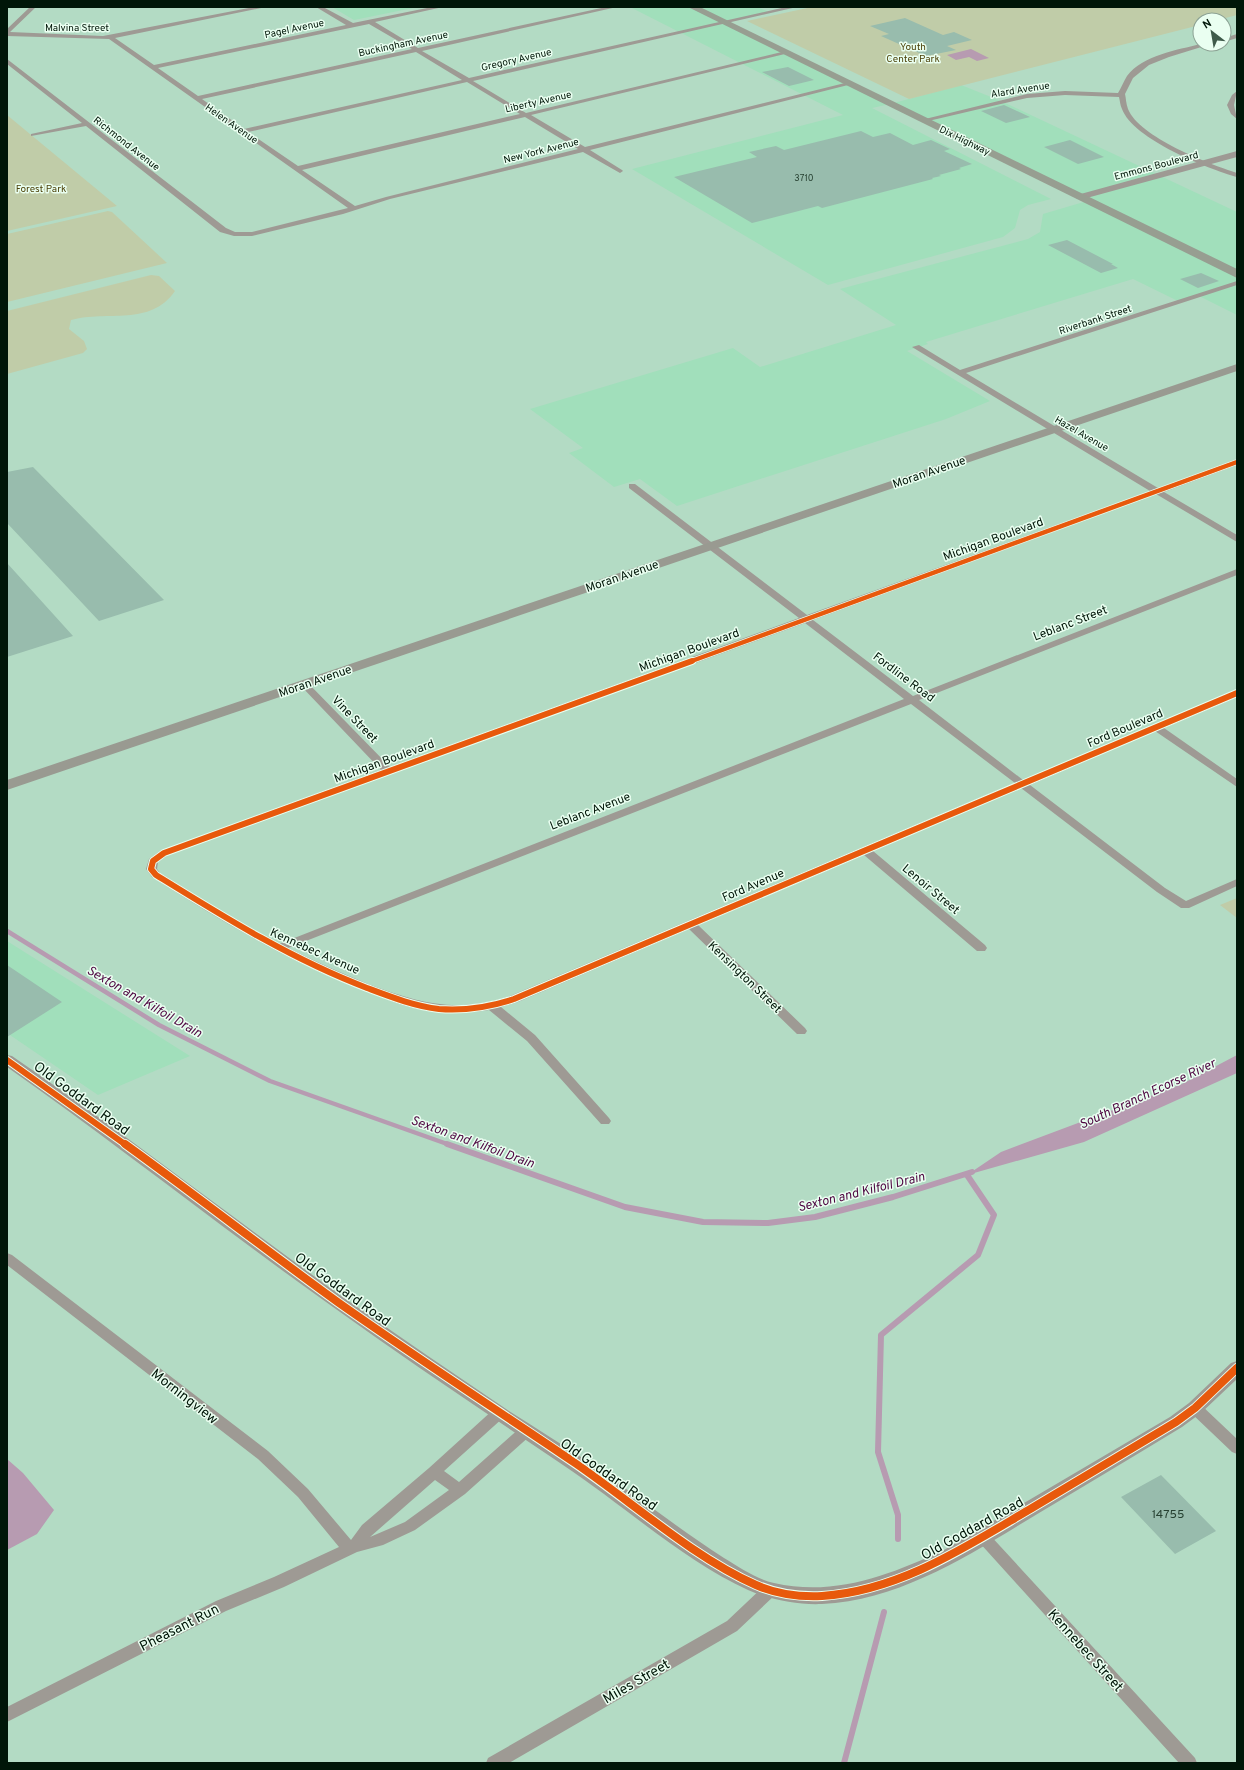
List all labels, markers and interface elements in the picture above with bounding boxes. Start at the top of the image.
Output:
north arrow [1192,12,1232,52]
text: N [1200,16,1214,32]
street label: Pagel Avenue [263,17,325,42]
street label: Malvina Street [45,22,109,35]
street label: Buckingham Avenue [357,29,449,60]
park label: Youth Center Park [886,41,940,66]
street label: Gregory Avenue [480,46,553,75]
street label: Alard Avenue [990,79,1051,102]
street label: Liberty Avenue [504,89,573,116]
street label: Helen Avenue [202,101,260,147]
street label: Richmond Avenue [90,114,162,174]
street label: Dix Highway [937,123,992,159]
street label: New York Avenue [502,136,580,167]
street label: Emmons Boulevard [1113,149,1200,184]
house number: 3710 [794,173,814,184]
park label: Forest Park [16,183,66,196]
street label: Riverbank Street [1058,303,1134,338]
street label: Hazel Avenue [1052,414,1111,455]
street label: Moran Avenue [891,453,968,493]
street label: Michigan Boulevard [941,514,1046,566]
street label: Moran Avenue [584,557,661,597]
street label: Leblanc Street [1031,602,1110,645]
street label: Michigan Boulevard [637,625,742,677]
street label: Fordline Road [869,649,938,706]
street label: Moran Avenue [277,662,354,702]
street label: Vine Street [328,693,381,747]
street label: Ford Boulevard [1085,706,1166,752]
street label: Michigan Boulevard [332,736,437,788]
street label: Leblanc Avenue [548,789,633,835]
street label: Lenoir Street [898,861,963,919]
street label: Ford Avenue [720,866,787,906]
street label: Kennebec Avenue [267,925,362,979]
street label: Kensington Street [704,938,785,1017]
water label: Sexton and Kilfoil Drain [84,963,204,1042]
water label: South Branch Ecorse River [1077,1056,1219,1133]
street label: Old Goddard Road [30,1059,133,1140]
water label: Sexton and Kilfoil Drain [408,1113,536,1173]
water label: Sexton and Kilfoil Drain [796,1169,927,1216]
street label: Old Goddard Road [291,1250,394,1331]
street label: Morningview [147,1366,221,1429]
street label: Old Goddard Road [556,1435,660,1515]
street label: Old Goddard Road [918,1494,1027,1565]
house number: 14755 [1152,1507,1184,1523]
street label: Pheasant Run [137,1601,222,1656]
street label: Kennebec Street [1043,1606,1126,1696]
street label: Miles Street [600,1656,673,1708]

